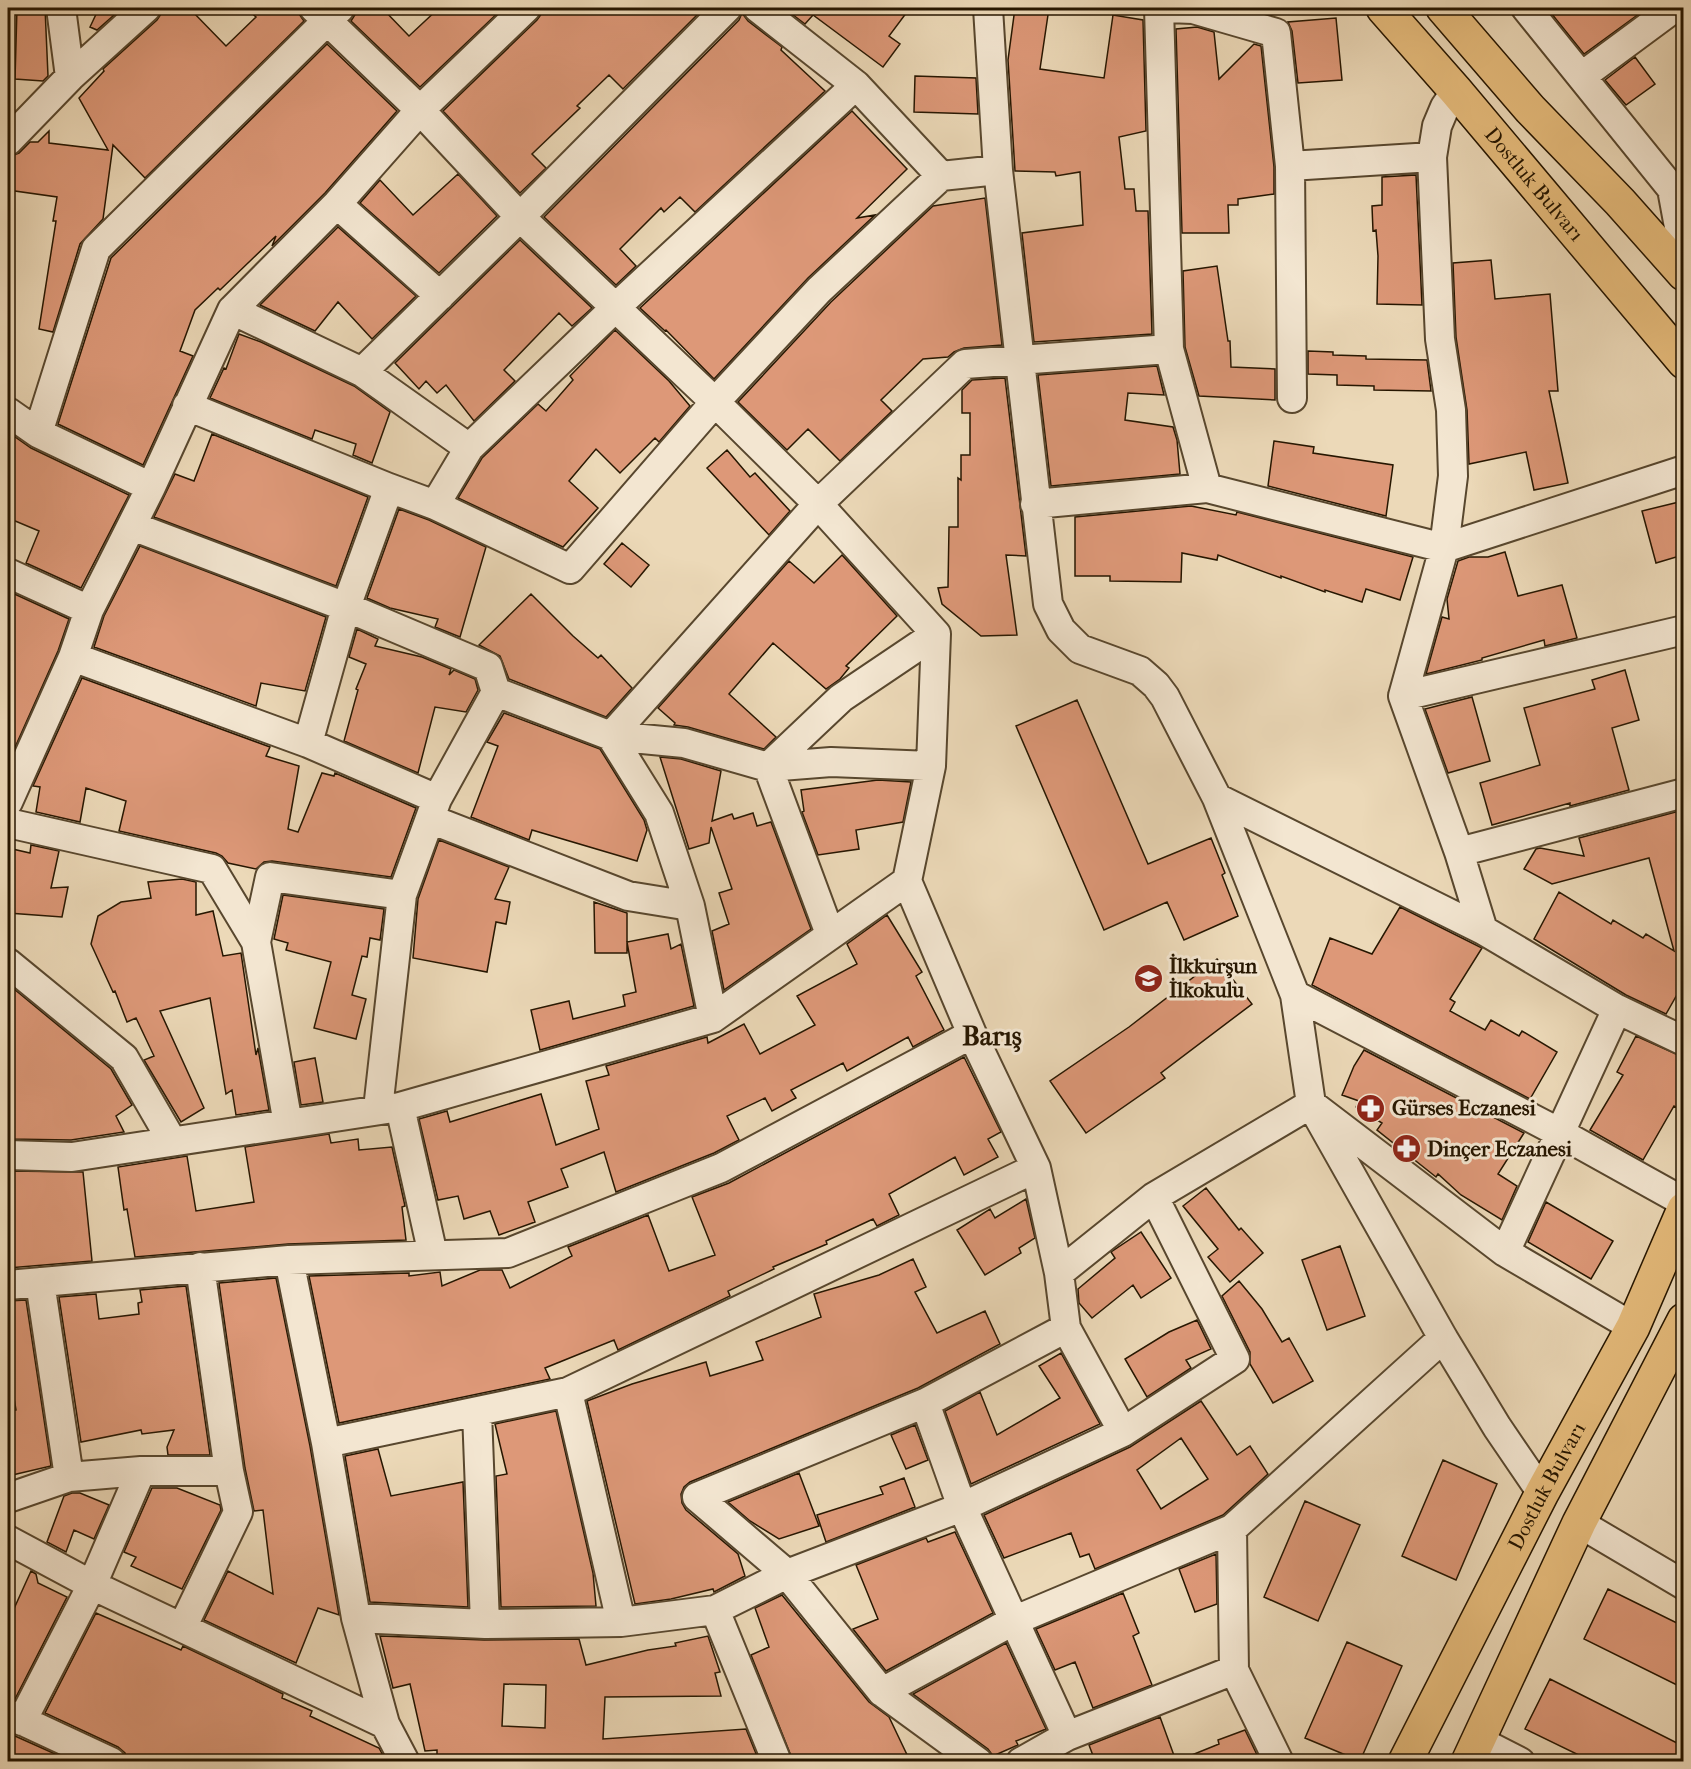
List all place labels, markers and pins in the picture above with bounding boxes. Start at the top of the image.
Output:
place label: İlkkurşun İlkokulu [1169,953,1258,1002]
school or university icon: İlkkurşun İlkokulu [1132,962,1164,994]
pharmacy icon: Gürses Eczanesi [1355,1092,1387,1124]
place label: Gürses Eczanesi [1392,1096,1536,1120]
pharmacy icon: Dinçer Eczanesi [1390,1133,1422,1165]
place label: Dinçer Eczanesi [1427,1137,1573,1162]

